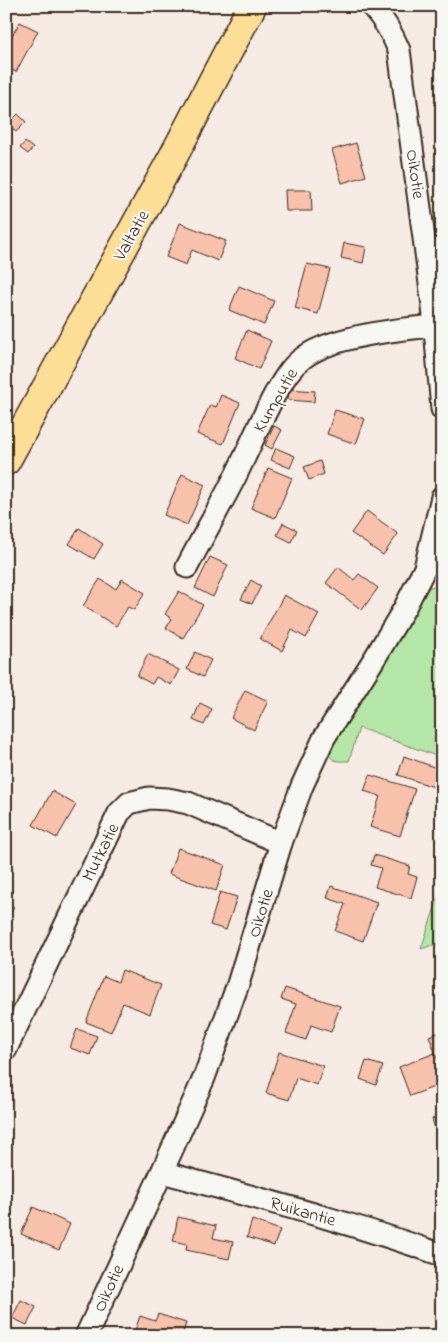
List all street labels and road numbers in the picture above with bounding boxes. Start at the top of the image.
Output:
street label: Oikotie [398,148,430,202]
street label: Valtatie [108,205,158,267]
street label: Kumputie [248,363,306,438]
street label: Mutkatie [76,818,128,887]
street label: Oikotie [242,885,282,941]
street label: Ruikantie [267,1191,339,1235]
street label: Oikotie [88,1260,132,1317]

